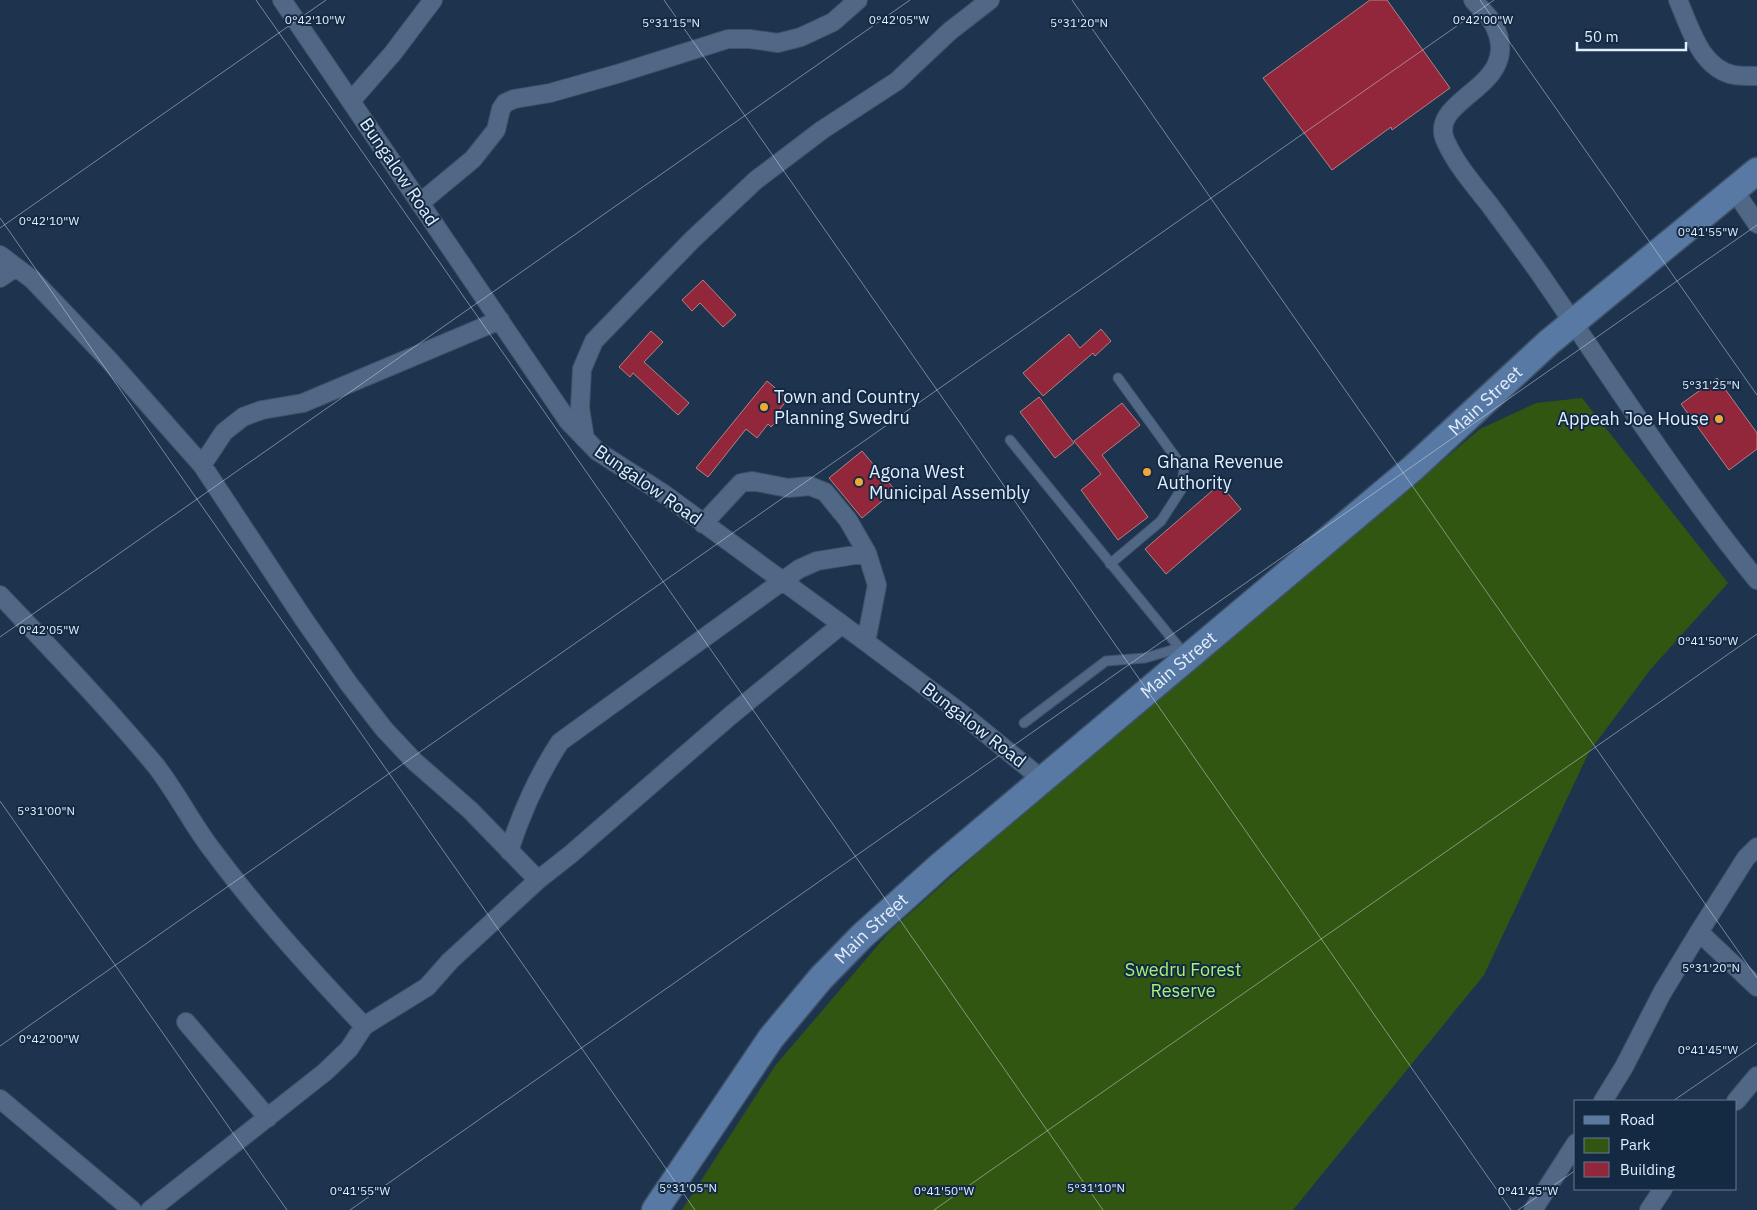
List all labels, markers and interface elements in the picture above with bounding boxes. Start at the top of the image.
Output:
text: 0°42'10"W [285,12,346,27]
text: 0°42'05"W [869,12,930,27]
text: 0°42'00"W [1453,12,1514,27]
text: 5°31'15"N [642,15,700,30]
text: 5°31'20"N [1050,15,1108,30]
scale bar [1577,20,1686,52]
text: 50 m [1584,27,1619,46]
street label: Bungalow Road [355,113,444,230]
text: 0°42'10"W [19,213,80,228]
text: 0°41'55"W [1678,224,1739,239]
street label: Main Street [1443,361,1527,440]
text: 5°31'25"N [1682,377,1740,392]
place label: Town and Country Planning Swedru [774,385,920,429]
marker: Town and Country Planning Swedru [758,401,770,413]
place label: Appeah Joe House [1558,407,1709,430]
marker: Appeah Joe House [1713,413,1725,425]
street label: Bungalow Road [590,439,706,530]
place label: Ghana Revenue Authority [1157,450,1283,494]
place label: Agona West Municipal Assembly [869,460,1030,504]
marker: Ghana Revenue Authority [1141,466,1153,478]
marker: Agona West Municipal Assembly [853,476,865,488]
text: 0°42'05"W [19,622,80,637]
street label: Main Street [1135,626,1221,703]
text: 0°41'50"W [1678,633,1739,648]
street label: Bungalow Road [918,677,1031,772]
text: 5°31'00"N [17,803,75,818]
street label: Main Street [829,888,913,968]
park label: Swedru Forest Reserve [1125,958,1241,1002]
text: 5°31'20"N [1682,960,1740,975]
text: 0°42'00"W [19,1031,80,1046]
text: 0°41'45"W [1678,1042,1739,1057]
legend [1574,1100,1737,1190]
text: Road [1620,1110,1655,1129]
text: Park [1620,1135,1650,1154]
text: Building [1620,1160,1675,1179]
text: 5°31'05"N [659,1180,717,1195]
text: 5°31'10"N [1067,1180,1125,1195]
text: 0°41'55"W [330,1183,391,1198]
text: 0°41'50"W [914,1183,975,1198]
text: 0°41'45"W [1498,1183,1559,1198]

